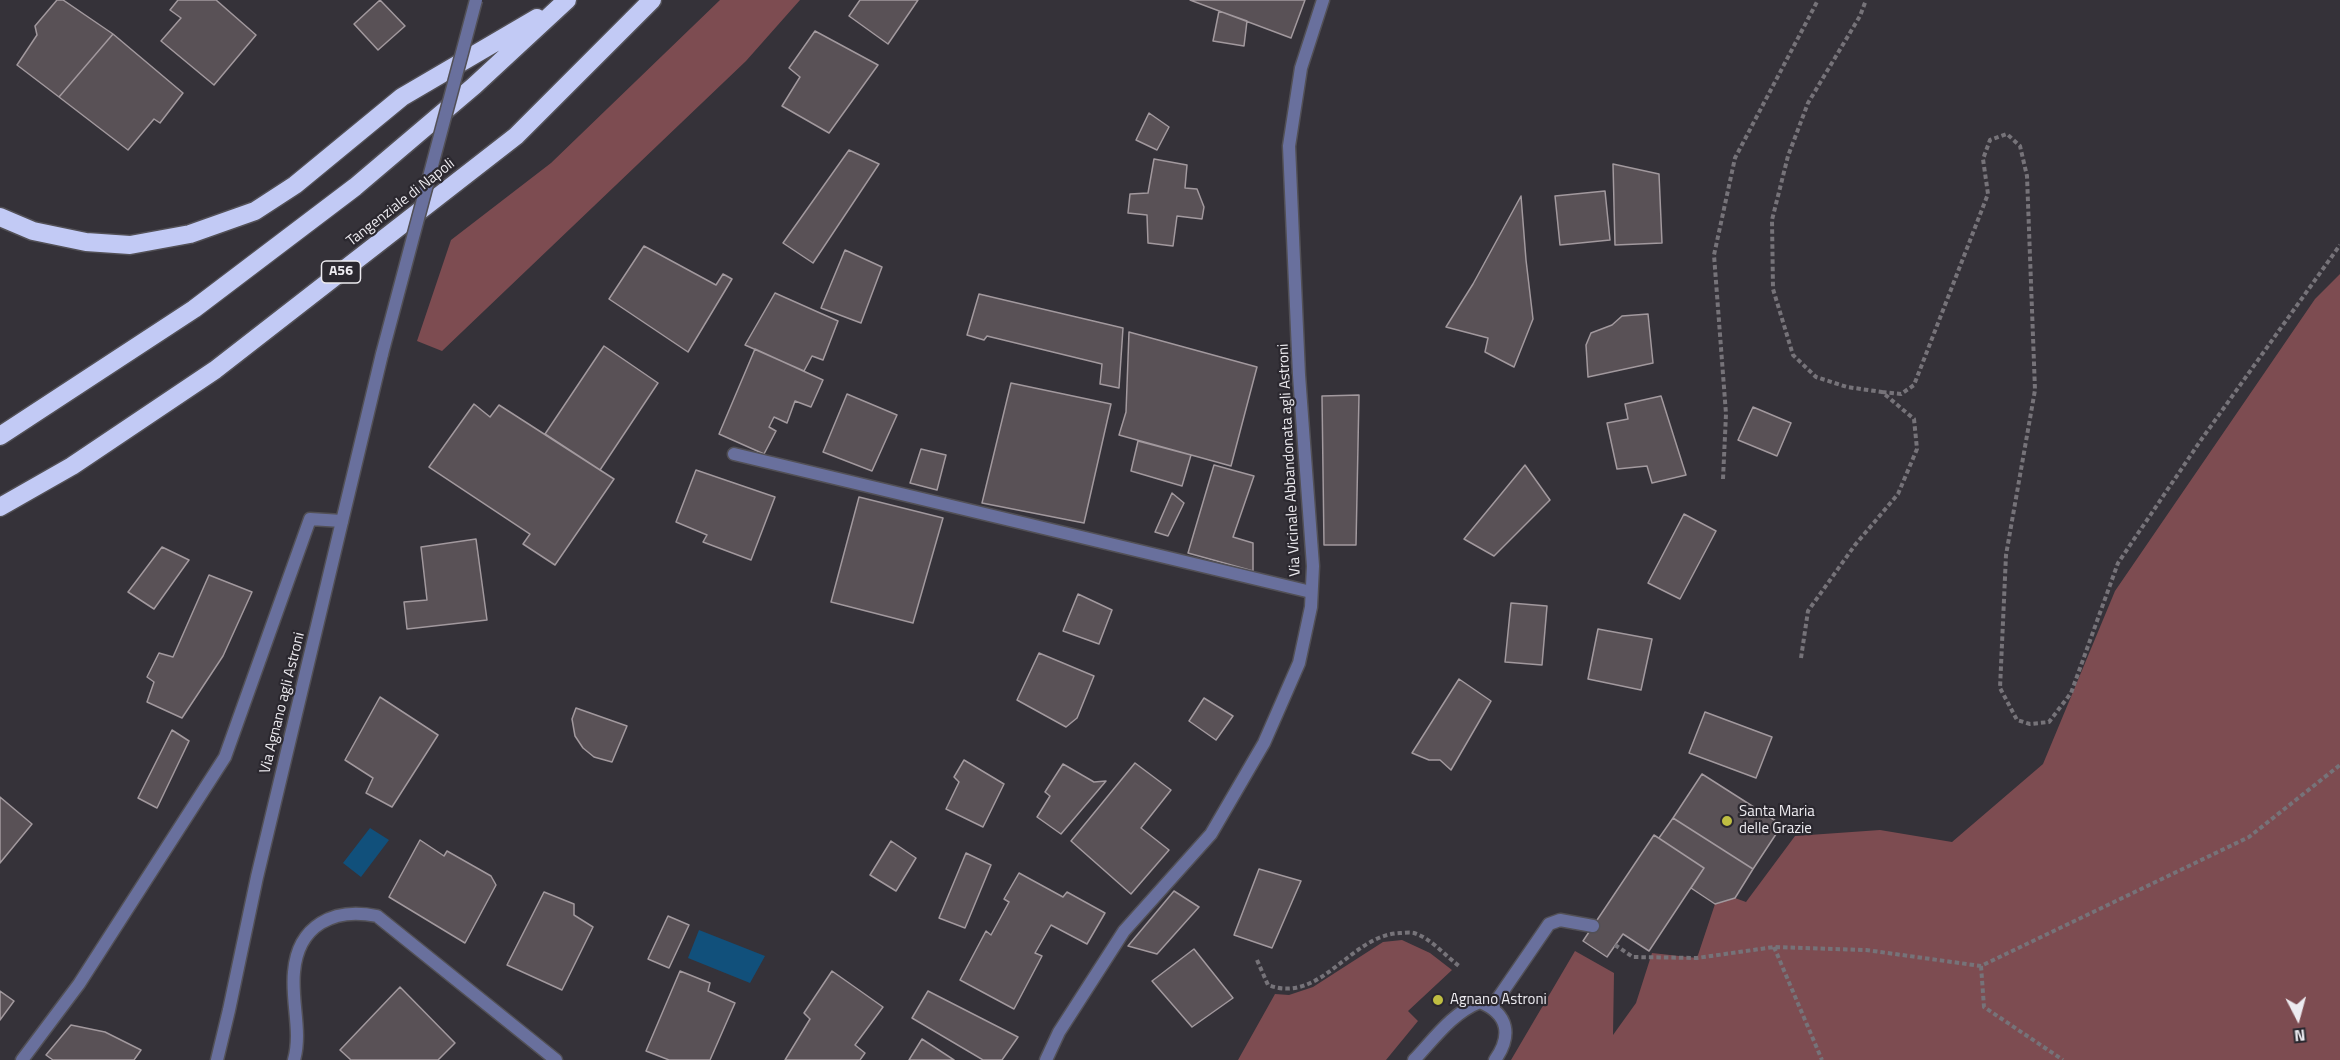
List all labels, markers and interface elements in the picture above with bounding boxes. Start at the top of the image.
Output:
street label: Tangenziale di Napoli [343,155,459,251]
road number: A56 [322,261,360,283]
street label: Via Vicinale Abbandonata agli Astroni [1275,343,1305,577]
street label: Via Agnano agli Astroni [257,631,309,775]
place label: Santa Maria delle Grazie [1739,803,1815,838]
marker: Santa Maria delle Grazie [1720,814,1734,828]
north arrow [2268,988,2328,1048]
place label: Agnano Astroni [1450,991,1547,1009]
marker: Agnano Astroni [1431,993,1445,1007]
text: N [2293,1023,2307,1048]

